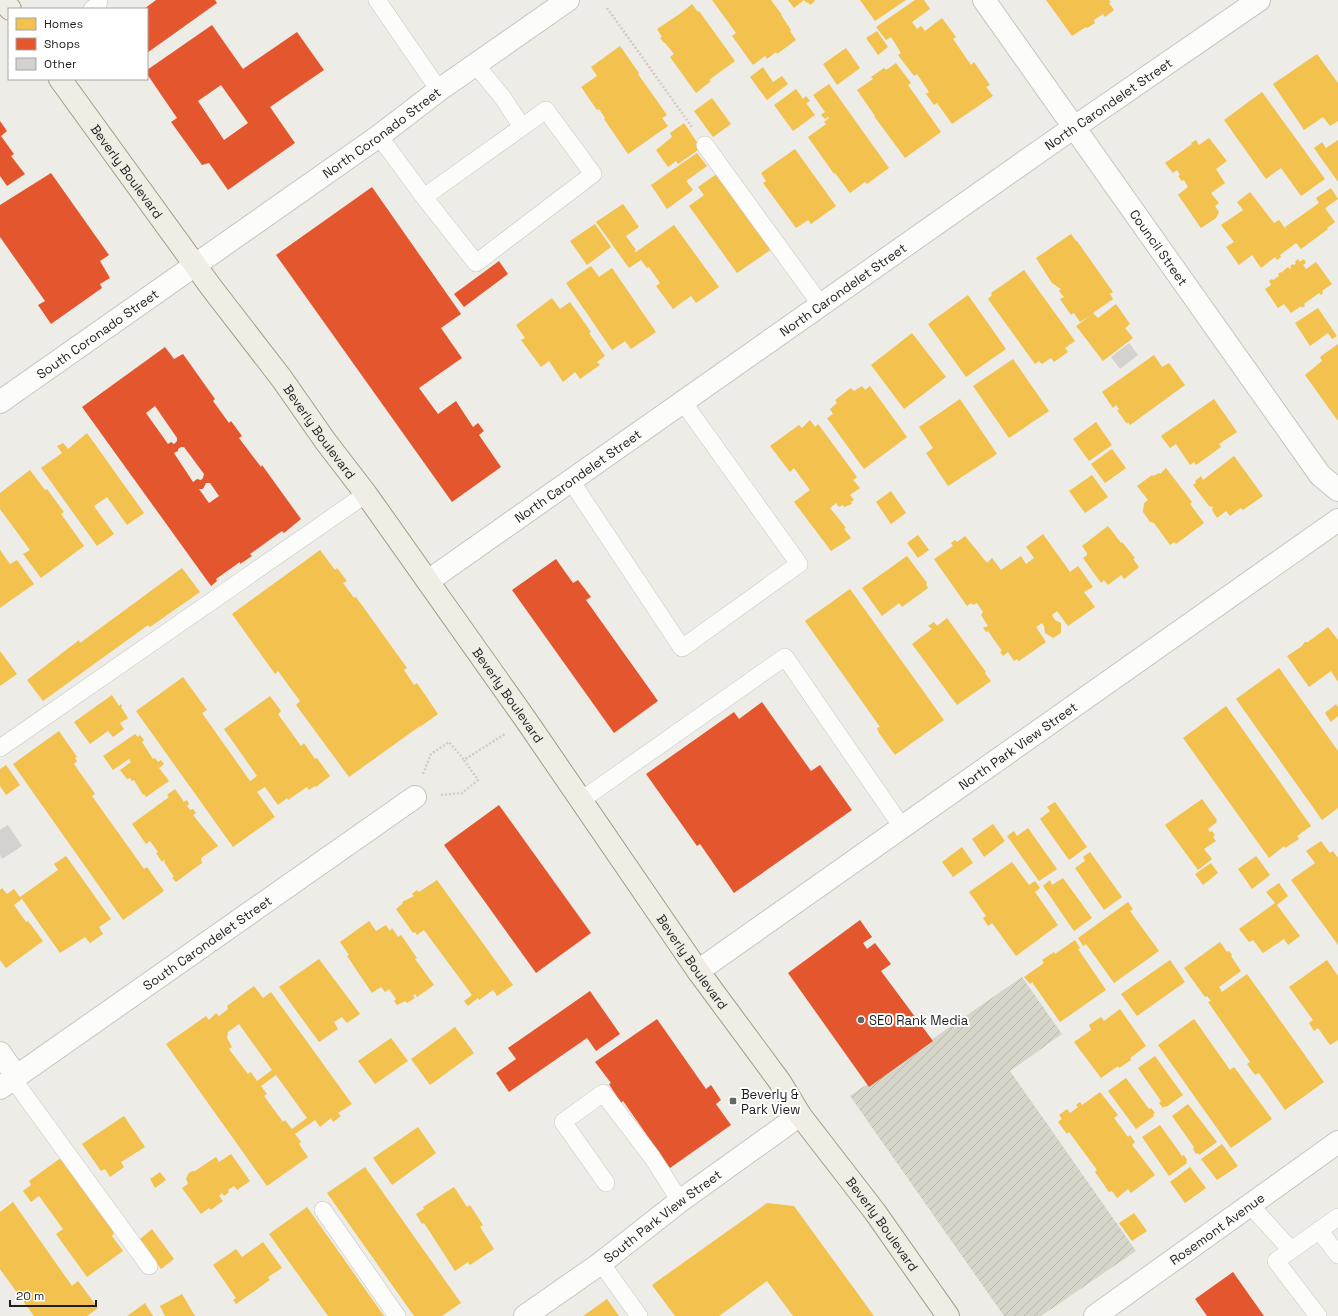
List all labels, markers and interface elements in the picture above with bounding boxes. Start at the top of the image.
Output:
legend [8,8,148,80]
text: Homes [44,16,83,32]
text: Shops [44,36,80,52]
street label: North Carondelet Street [1041,54,1176,154]
text: Other [44,56,77,72]
street label: North Coronado Street [319,84,444,182]
street label: Beverly Boulevard [87,121,166,222]
street label: Council Street [1126,206,1191,289]
street label: North Carondelet Street [776,239,910,340]
street label: South Coronado Street [33,285,162,383]
street label: Beverly Boulevard [280,381,359,482]
street label: North Carondelet Street [511,426,645,527]
street label: Beverly Boulevard [468,645,547,746]
street label: North Park View Street [955,698,1081,794]
street label: South Carondelet Street [140,892,275,994]
street label: Beverly Boulevard [653,911,731,1013]
place label: SEO Rank Media [869,1012,969,1029]
marker: SEO Rank Media [856,1015,866,1025]
place label: Beverly & Park View [741,1086,800,1118]
marker: Beverly & Park View [728,1096,738,1106]
street label: South Park View Street [600,1166,725,1267]
street label: Beverly Boulevard [842,1174,922,1275]
street label: Rosemont Avenue [1166,1189,1268,1269]
scale bar [10,1282,96,1308]
text: 20 m [16,1288,44,1304]

